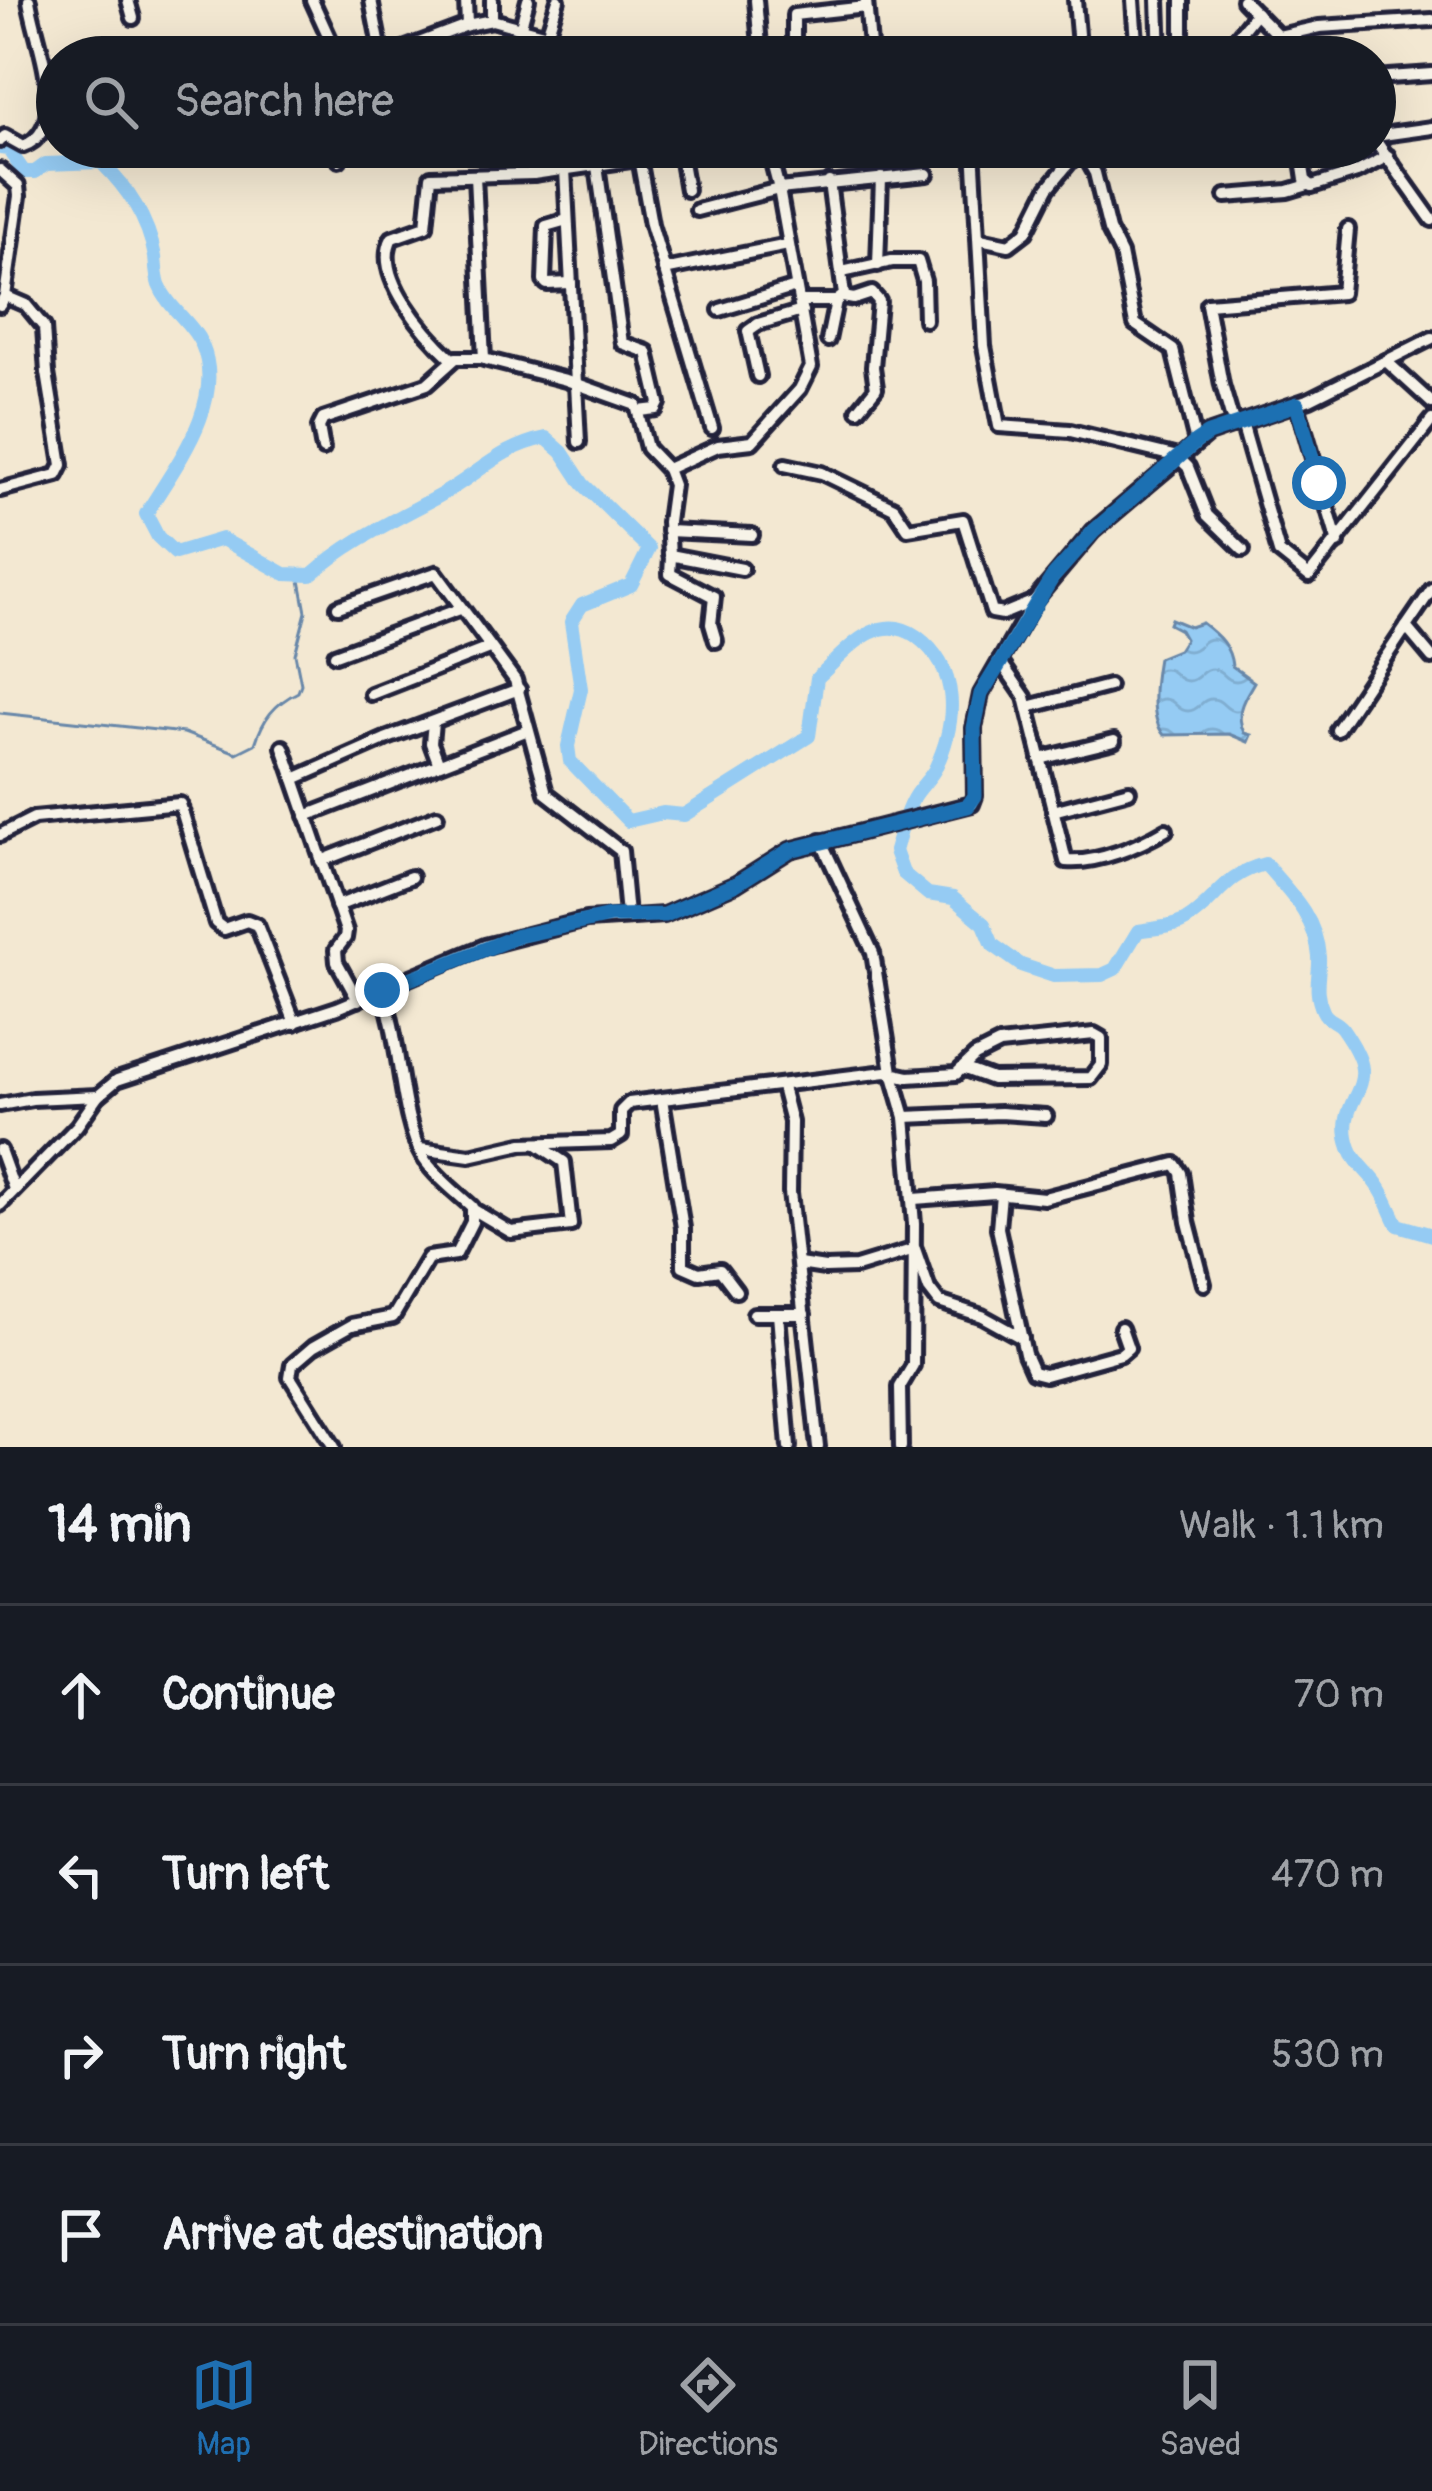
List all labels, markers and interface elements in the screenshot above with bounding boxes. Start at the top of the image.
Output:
search box [36,36,1396,168]
icon: search [78,69,144,135]
text: Search here [174,74,394,130]
route start [1292,456,1346,510]
route end [355,963,409,1017]
text: 14 min [48,1493,191,1557]
text: Walk · 1.1 km [1179,1501,1384,1550]
icon: ahead [48,1662,114,1728]
text: Continue [162,1667,335,1723]
text: 70 m [1294,1670,1384,1719]
icon: left [48,1842,114,1908]
text: Turn left [162,1847,329,1903]
text: 470 m [1271,1850,1384,1899]
icon: right [48,2022,114,2088]
text: Turn right [162,2027,346,2083]
text: 530 m [1271,2030,1384,2079]
icon: arrive [48,2202,114,2268]
text: Arrive at destination [162,2207,543,2263]
tab: Map [191,2352,257,2465]
tab: Directions [638,2352,778,2465]
tab: Saved [1159,2352,1241,2465]

